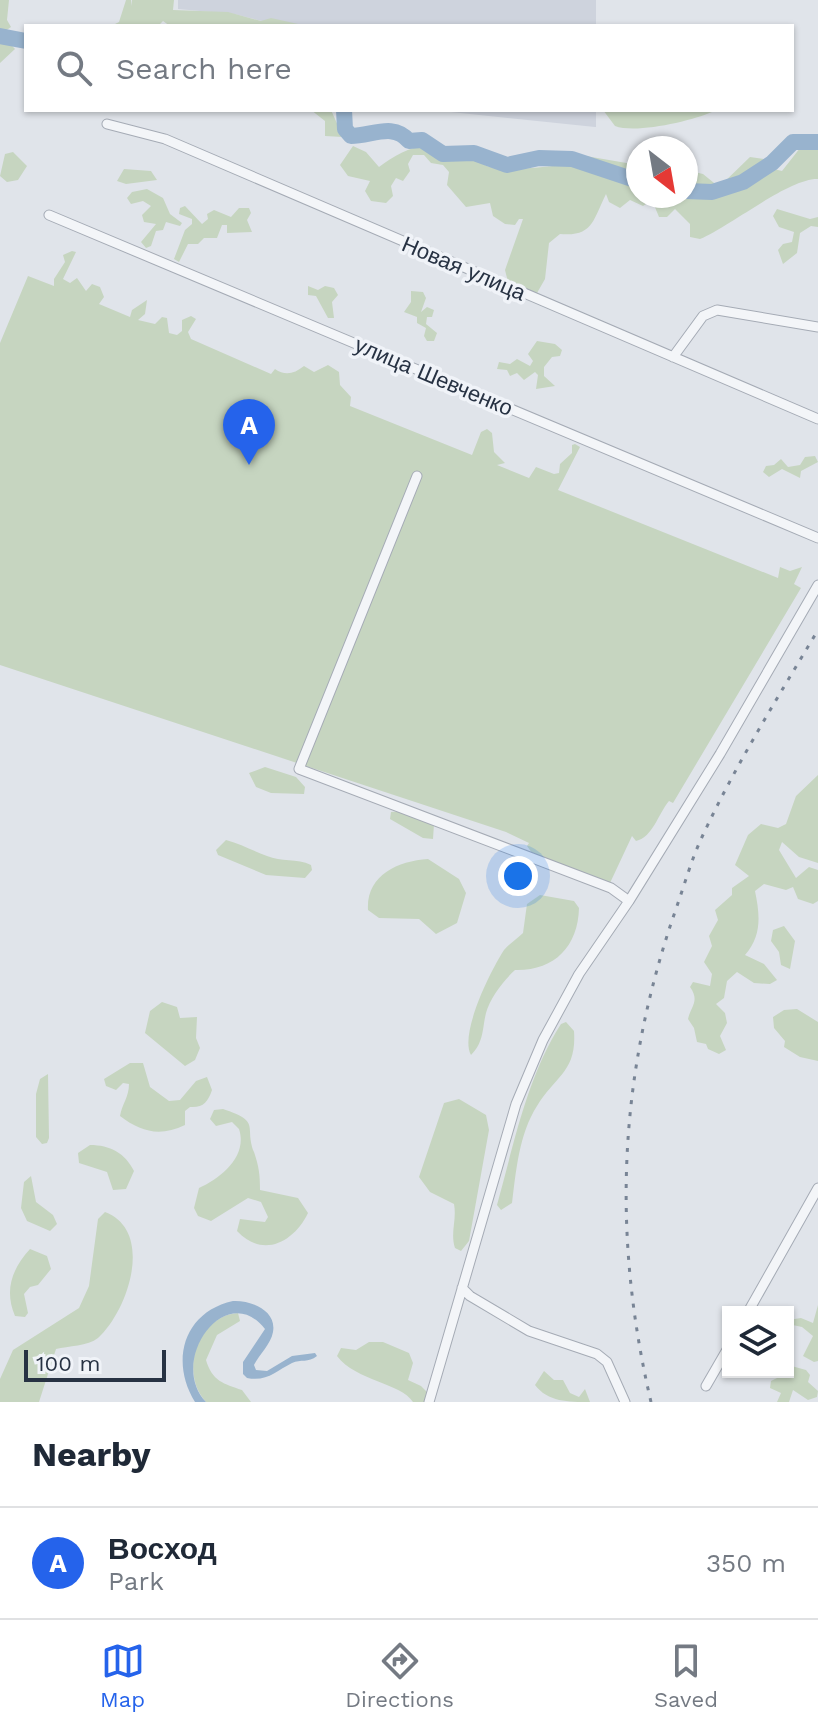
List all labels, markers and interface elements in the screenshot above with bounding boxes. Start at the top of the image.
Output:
search box [24,24,794,112]
icon: search [52,46,96,90]
text: Search here [116,51,292,86]
north arrow [626,136,698,208]
street label: Новая улица [398,231,530,306]
street label: улица Шевченко [351,332,516,421]
pin: A [223,399,275,465]
your location [498,856,538,896]
map controls [722,1306,794,1378]
button: layers [722,1306,794,1378]
scale bar [24,1346,166,1382]
text: 100 m [36,1351,100,1376]
text: Nearby [32,1434,151,1474]
text: Восход [108,1531,217,1566]
text: A [49,1548,67,1578]
text: 350 m [706,1548,786,1578]
text: Park [108,1566,164,1596]
tab: Map [100,1639,145,1712]
tab: Directions [345,1639,454,1712]
tab: Saved [654,1639,718,1712]

